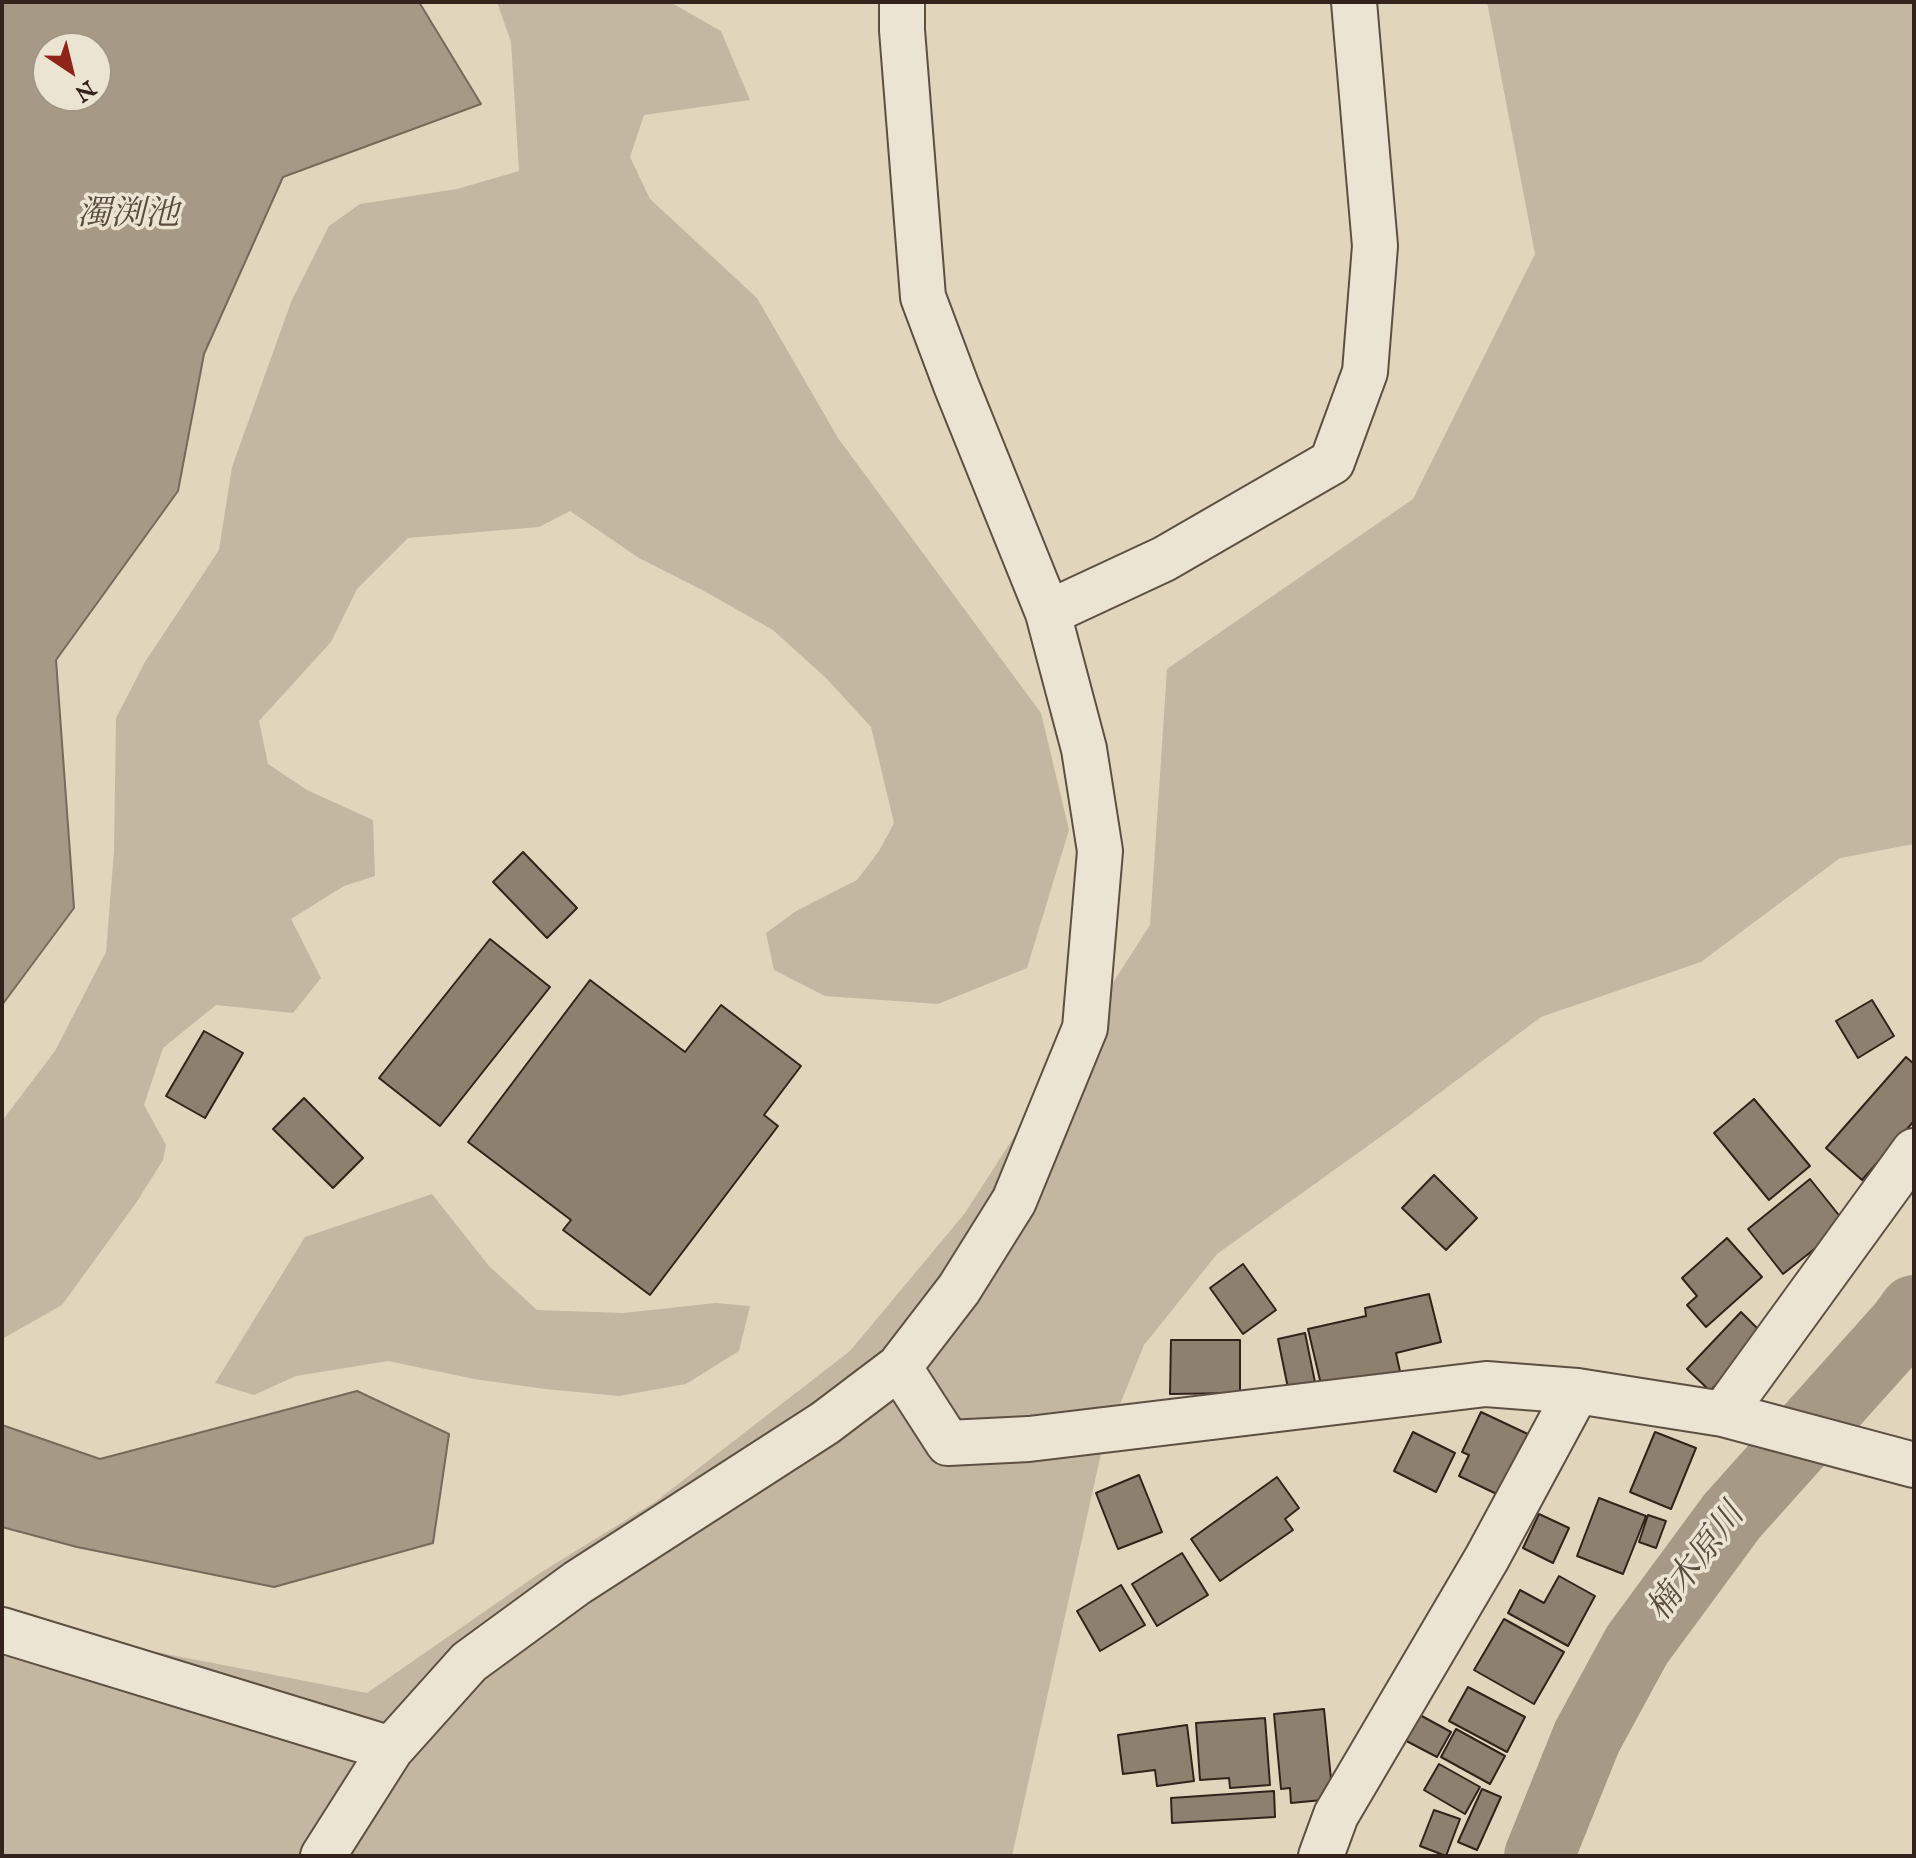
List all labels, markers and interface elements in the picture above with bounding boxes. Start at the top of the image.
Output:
north arrow [32,32,112,112]
text: N [69,73,100,107]
water label: 濁渕池 [77,197,179,237]
water label: 楠木原川 [1641,1497,1755,1631]

